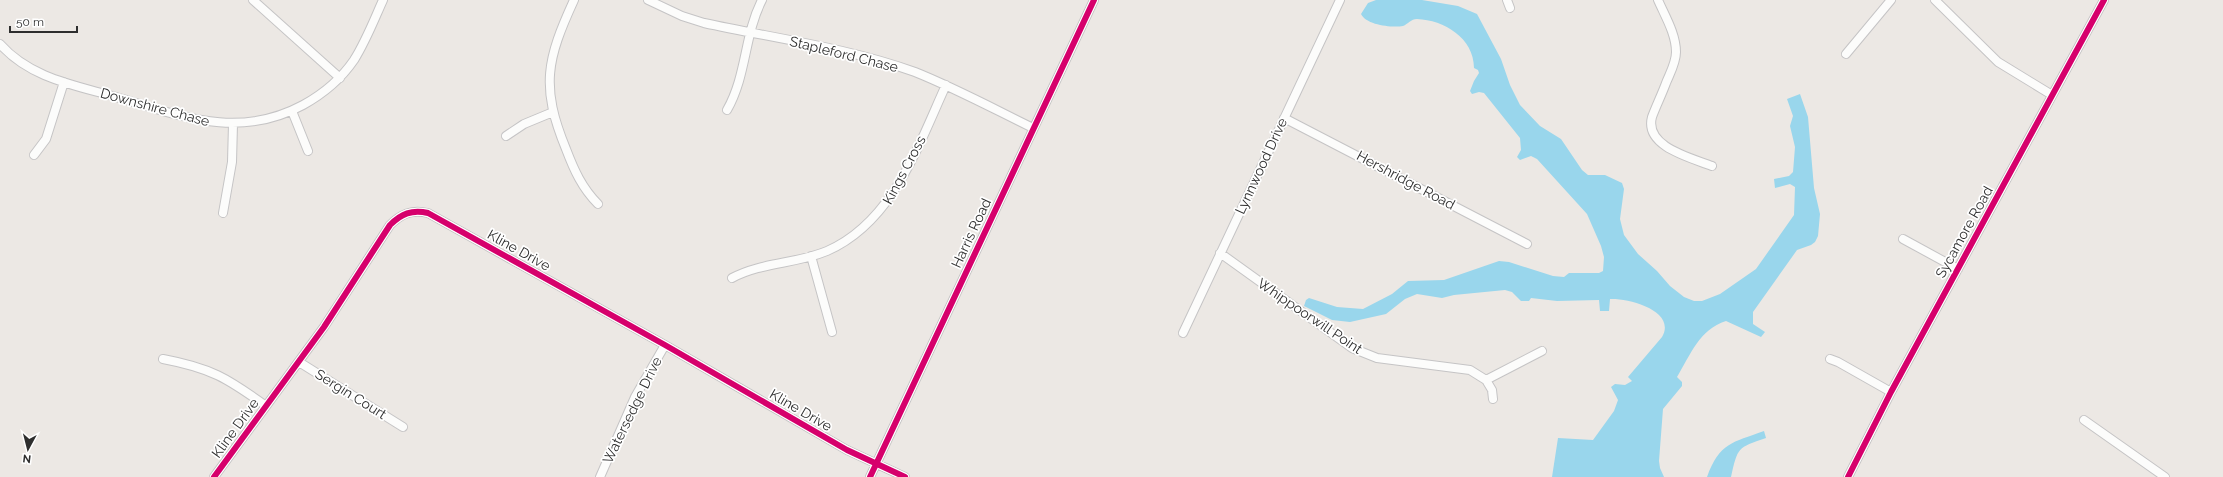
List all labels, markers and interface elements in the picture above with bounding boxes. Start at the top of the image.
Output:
scale bar [10,8,77,34]
text: 50 m [16,15,44,29]
street label: Stapleford Chase [788,33,900,75]
street label: Downshire Chase [99,85,211,129]
street label: Lynnwood Drive [1232,115,1290,217]
street label: Kings Cross [879,133,929,207]
street label: Hershridge Road [1354,147,1458,213]
street label: Sycamore Road [1932,183,1996,281]
street label: Harris Road [948,196,994,270]
street label: Kline Drive [485,226,553,274]
street label: Whippoorwill Point [1255,275,1366,357]
street label: Watersedge Drive [599,354,665,466]
street label: Sergin Court [313,366,390,422]
street label: Kline Drive [767,386,835,434]
street label: Kline Drive [208,395,262,461]
north arrow [8,429,48,469]
text: N [22,451,32,465]

